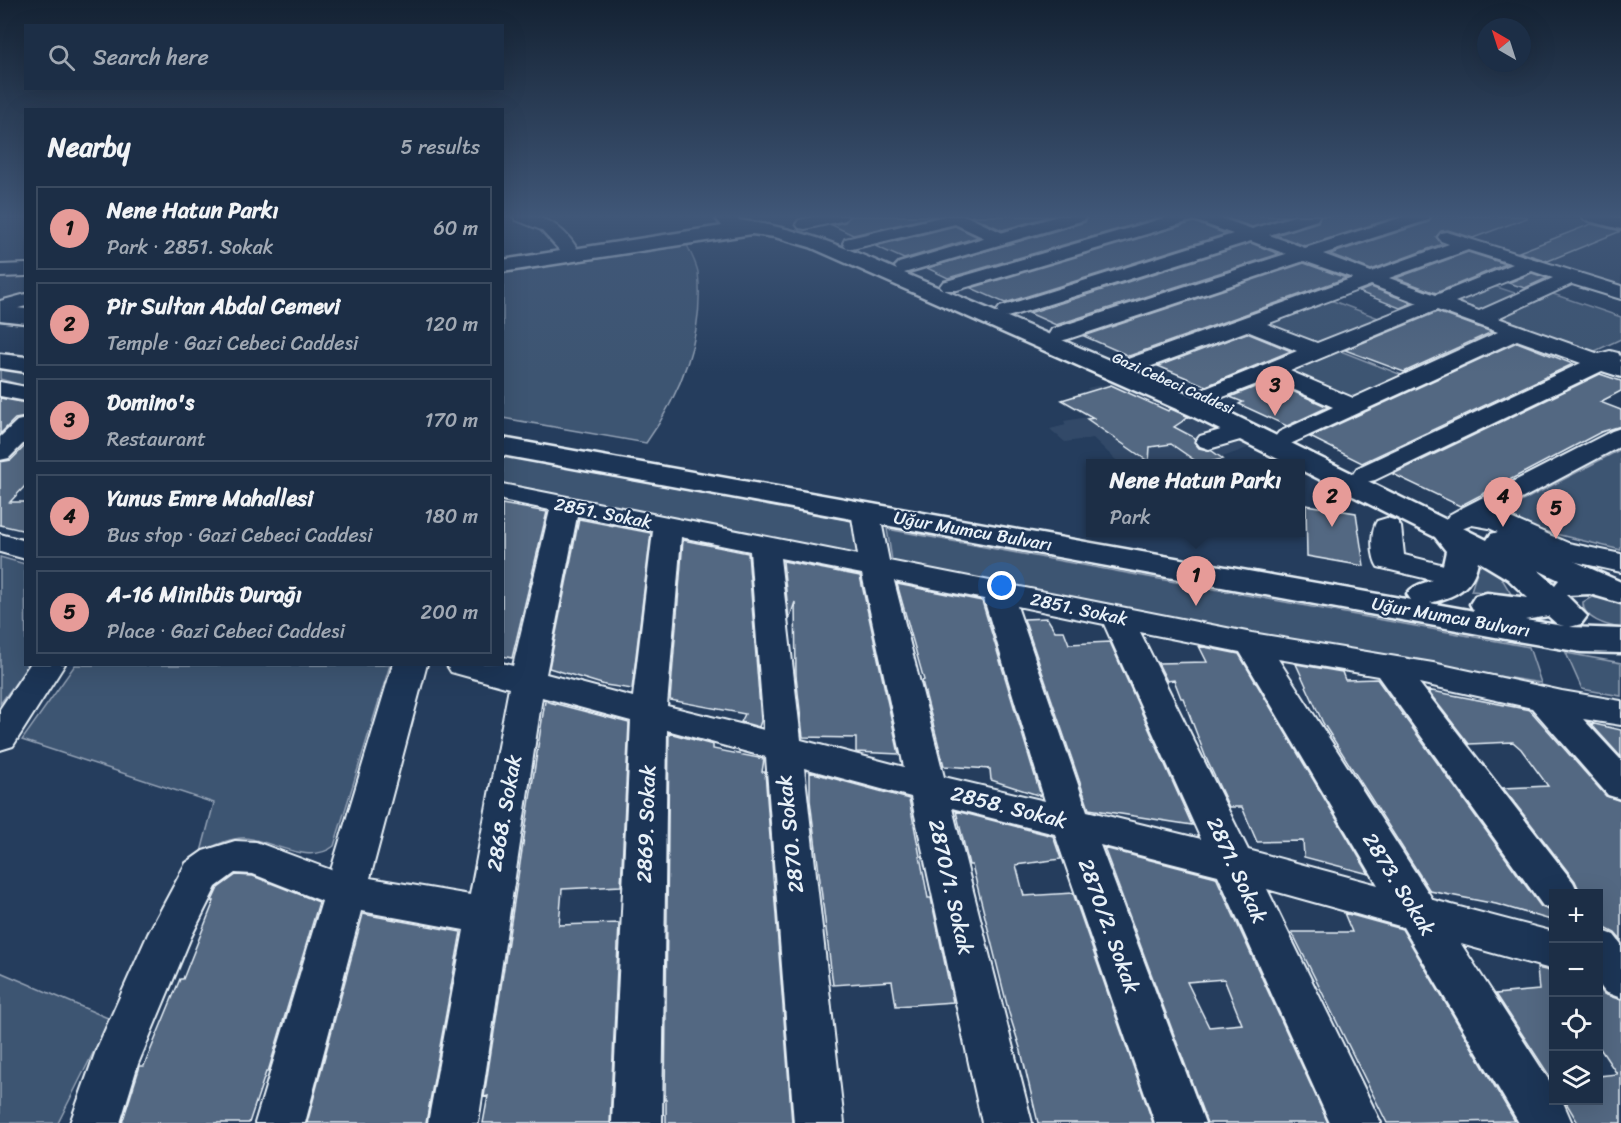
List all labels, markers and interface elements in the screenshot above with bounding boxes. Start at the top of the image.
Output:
north arrow [1477,18,1531,72]
search box [24,24,504,90]
text: Search here [93,38,209,77]
icon: search [45,41,78,74]
text: Nearby [48,124,130,170]
text: 5 results [401,130,480,165]
text: Nene Hatun Parkı [107,191,279,230]
text: 1 [65,211,74,246]
text: 60 m [433,211,478,246]
text: Park · 2851. Sokak [107,230,273,265]
text: Pir Sultan Abdal Cemevi [107,287,340,326]
text: 2 [64,307,75,342]
text: 120 m [425,307,478,342]
text: Temple · Gazi Cebeci Caddesi [107,326,358,361]
street label: Gazi Cebeci Caddesi [1108,345,1239,422]
pin: 3 [1256,366,1294,416]
text: Domino's [107,383,194,422]
text: 3 [64,403,75,438]
text: 170 m [425,403,478,438]
text: Restaurant [107,422,206,457]
popup [1086,459,1305,537]
text: Nene Hatun Parkı [1110,461,1281,500]
pin: 2 [1312,478,1352,527]
pin: 4 [1484,478,1522,527]
text: Yunus Emre Mahallesi [107,479,313,518]
street label: 2851. Sokak [552,488,655,538]
pin: 5 [1536,490,1576,539]
text: 4 [63,499,76,534]
text: 180 m [424,499,478,534]
text: Park [1110,500,1151,535]
street label: Uğur Mumcu Bulvarı [891,501,1055,561]
text: Bus stop · Gazi Cebeci Caddesi [107,518,373,553]
pin: 1 [1176,556,1216,606]
your location [987,571,1016,600]
text: A-16 Minibüs Durağı [107,575,302,614]
street label: 2851. Sokak [1027,583,1131,635]
street label: Uğur Mumcu Bulvarı [1369,587,1533,647]
text: 5 [63,595,76,630]
text: 200 m [421,595,478,630]
text: Place · Gazi Cebeci Caddesi [107,614,345,649]
street label: 2868. Sokak [475,752,533,874]
street label: 2869. Sokak [625,764,667,884]
street label: 2870. Sokak [765,773,815,895]
street label: 2858. Sokak [947,774,1071,840]
street label: 2871. Sokak [1196,810,1278,930]
street label: 2870/1. Sokak [917,816,985,958]
street label: 2873. Sokak [1352,824,1446,944]
street label: 2870/2. Sokak [1067,853,1151,999]
map controls [1549,889,1603,1105]
button: + [1549,889,1603,943]
button: − [1549,943,1603,997]
button: locate [1549,997,1603,1051]
button: layers [1549,1051,1603,1105]

